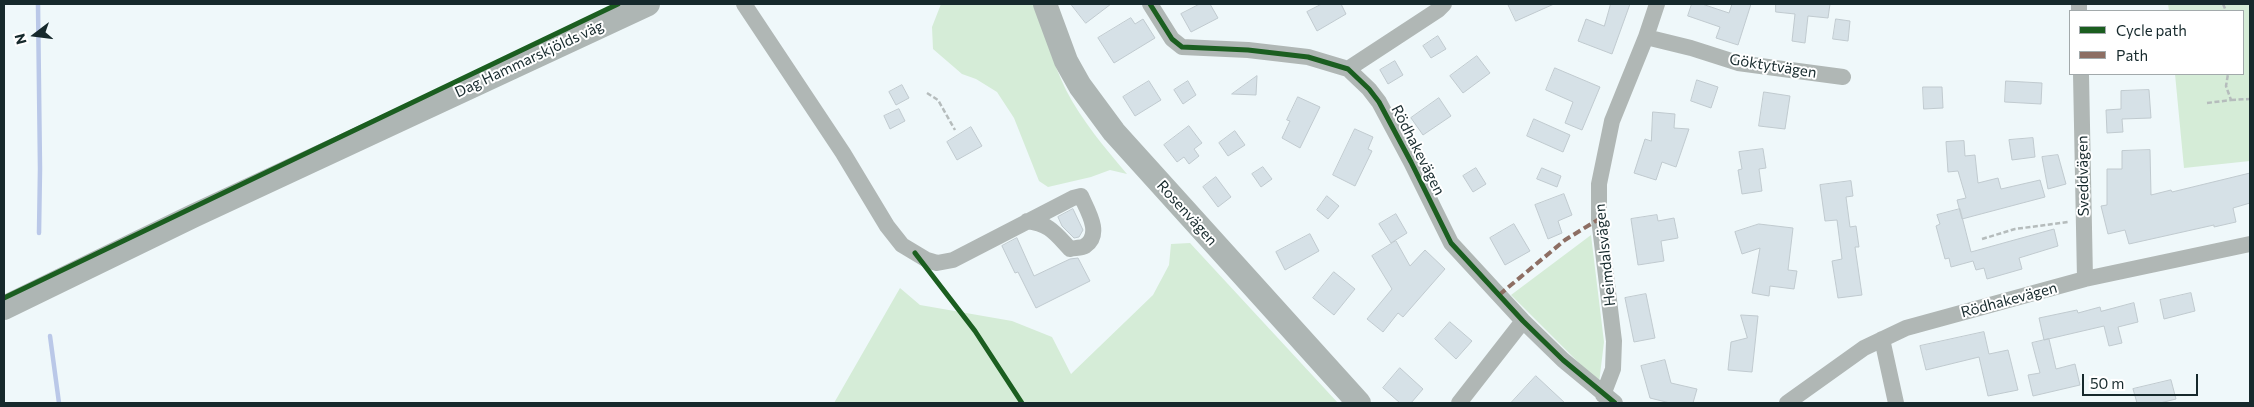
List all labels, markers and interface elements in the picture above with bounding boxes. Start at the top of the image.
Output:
north arrow [10,10,60,60]
legend [2069,10,2244,75]
street label: Dag Hammarskjölds väg [452,17,606,101]
text: Cycle path [2116,21,2187,39]
text: N [10,32,30,46]
text: Path [2116,46,2148,64]
street label: Göktytvägen [1728,50,1818,82]
street label: Rödhakevägen [1388,102,1448,198]
street label: Sveddvägen [2073,135,2093,217]
street label: Rosenvägen [1153,177,1221,249]
street label: Heimdalsvägen [1591,203,1619,307]
street label: Rödhakevägen [1959,279,2059,321]
scale bar [2084,364,2200,396]
text: 50 m [2090,374,2124,392]

